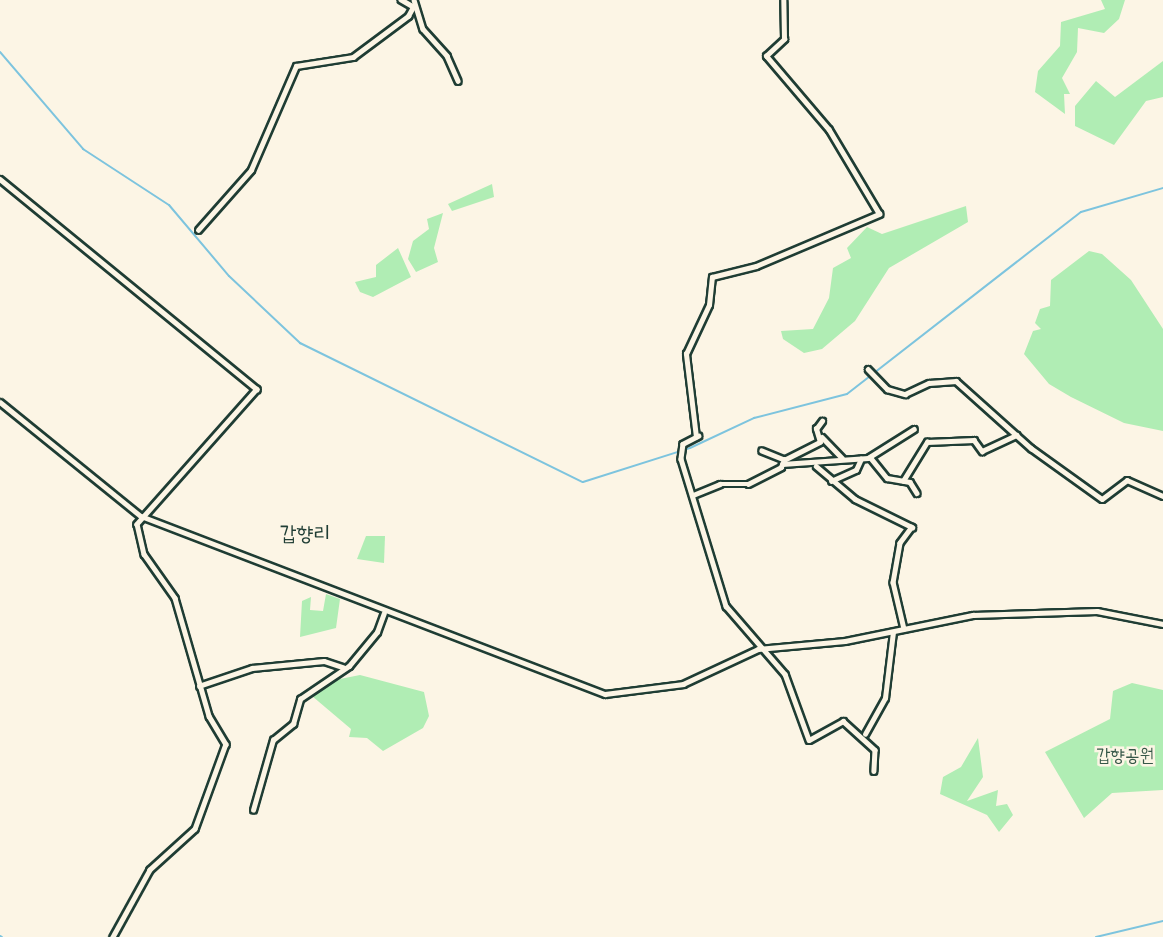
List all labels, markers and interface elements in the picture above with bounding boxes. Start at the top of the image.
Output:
district label: 갑향리 [280,520,330,546]
park label: 갑향공원 [1096,744,1154,766]

